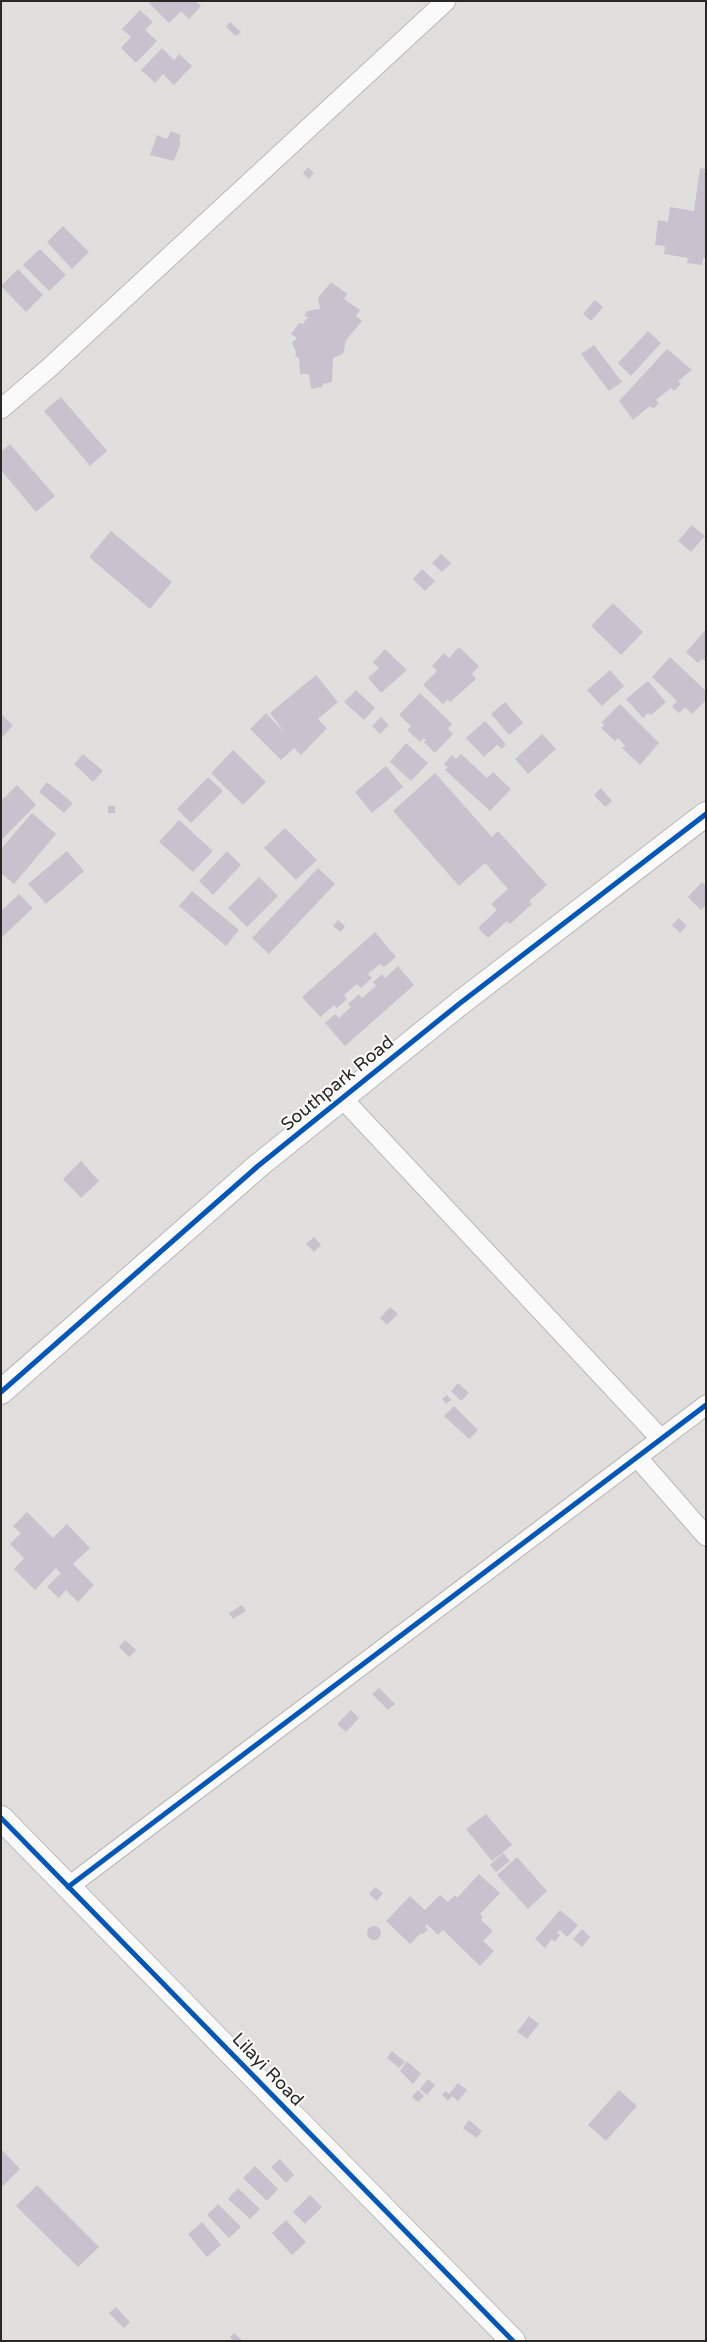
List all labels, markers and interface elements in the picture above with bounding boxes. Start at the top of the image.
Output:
street label: Southpark Road [277,1032,399,1136]
street label: Lilayi Road [227,2029,307,2111]

